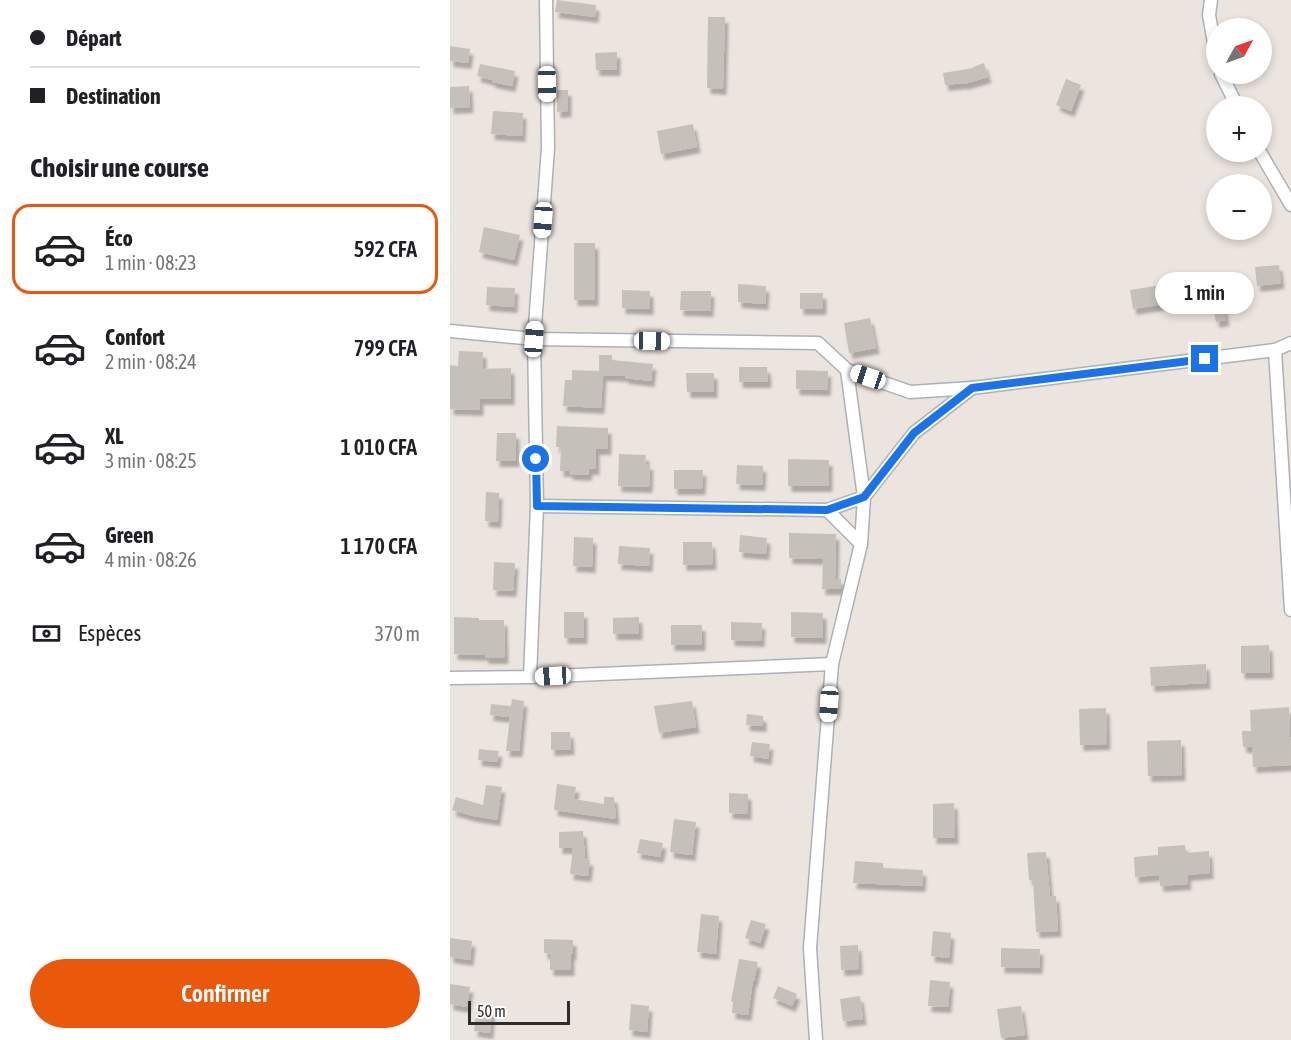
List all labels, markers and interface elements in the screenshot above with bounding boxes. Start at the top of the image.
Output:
north arrow [1206,18,1272,84]
map controls [1206,18,1272,240]
text: Départ [66,25,122,51]
car [538,66,556,102]
text: Destination [66,83,161,109]
button: + [1206,96,1272,162]
text: Choisir une course [30,152,209,183]
button: − [1206,174,1272,240]
car [533,201,553,239]
icon: car [33,222,87,276]
text: Éco [105,225,133,251]
text: 592 CFA [354,236,417,262]
text: 1 min · 08:23 [105,251,197,274]
callout: 1 min [1156,272,1254,314]
text: 1 min [1184,281,1225,304]
car [524,320,544,358]
icon: car [33,321,87,375]
text: Confort [105,324,165,350]
car [634,332,670,350]
text: 799 CFA [354,335,417,361]
route end [1191,345,1218,372]
text: 2 min · 08:24 [105,350,197,373]
car [848,363,888,391]
icon: car [33,420,87,474]
text: XL [105,423,123,449]
text: 1 010 CFA [341,434,417,460]
route start [522,445,549,472]
text: 3 min · 08:25 [105,449,197,472]
icon: car [33,519,87,573]
text: Green [105,522,154,548]
text: 1 170 CFA [341,533,417,559]
text: 4 min · 08:26 [105,548,197,571]
icon: cash [30,617,63,650]
text: Espèces [78,620,141,646]
text: 370 m [375,622,420,645]
car [535,666,571,686]
car [819,685,839,723]
button: Confirmer [30,959,420,1028]
scale bar [468,998,570,1026]
text: 50 m [477,1002,506,1020]

